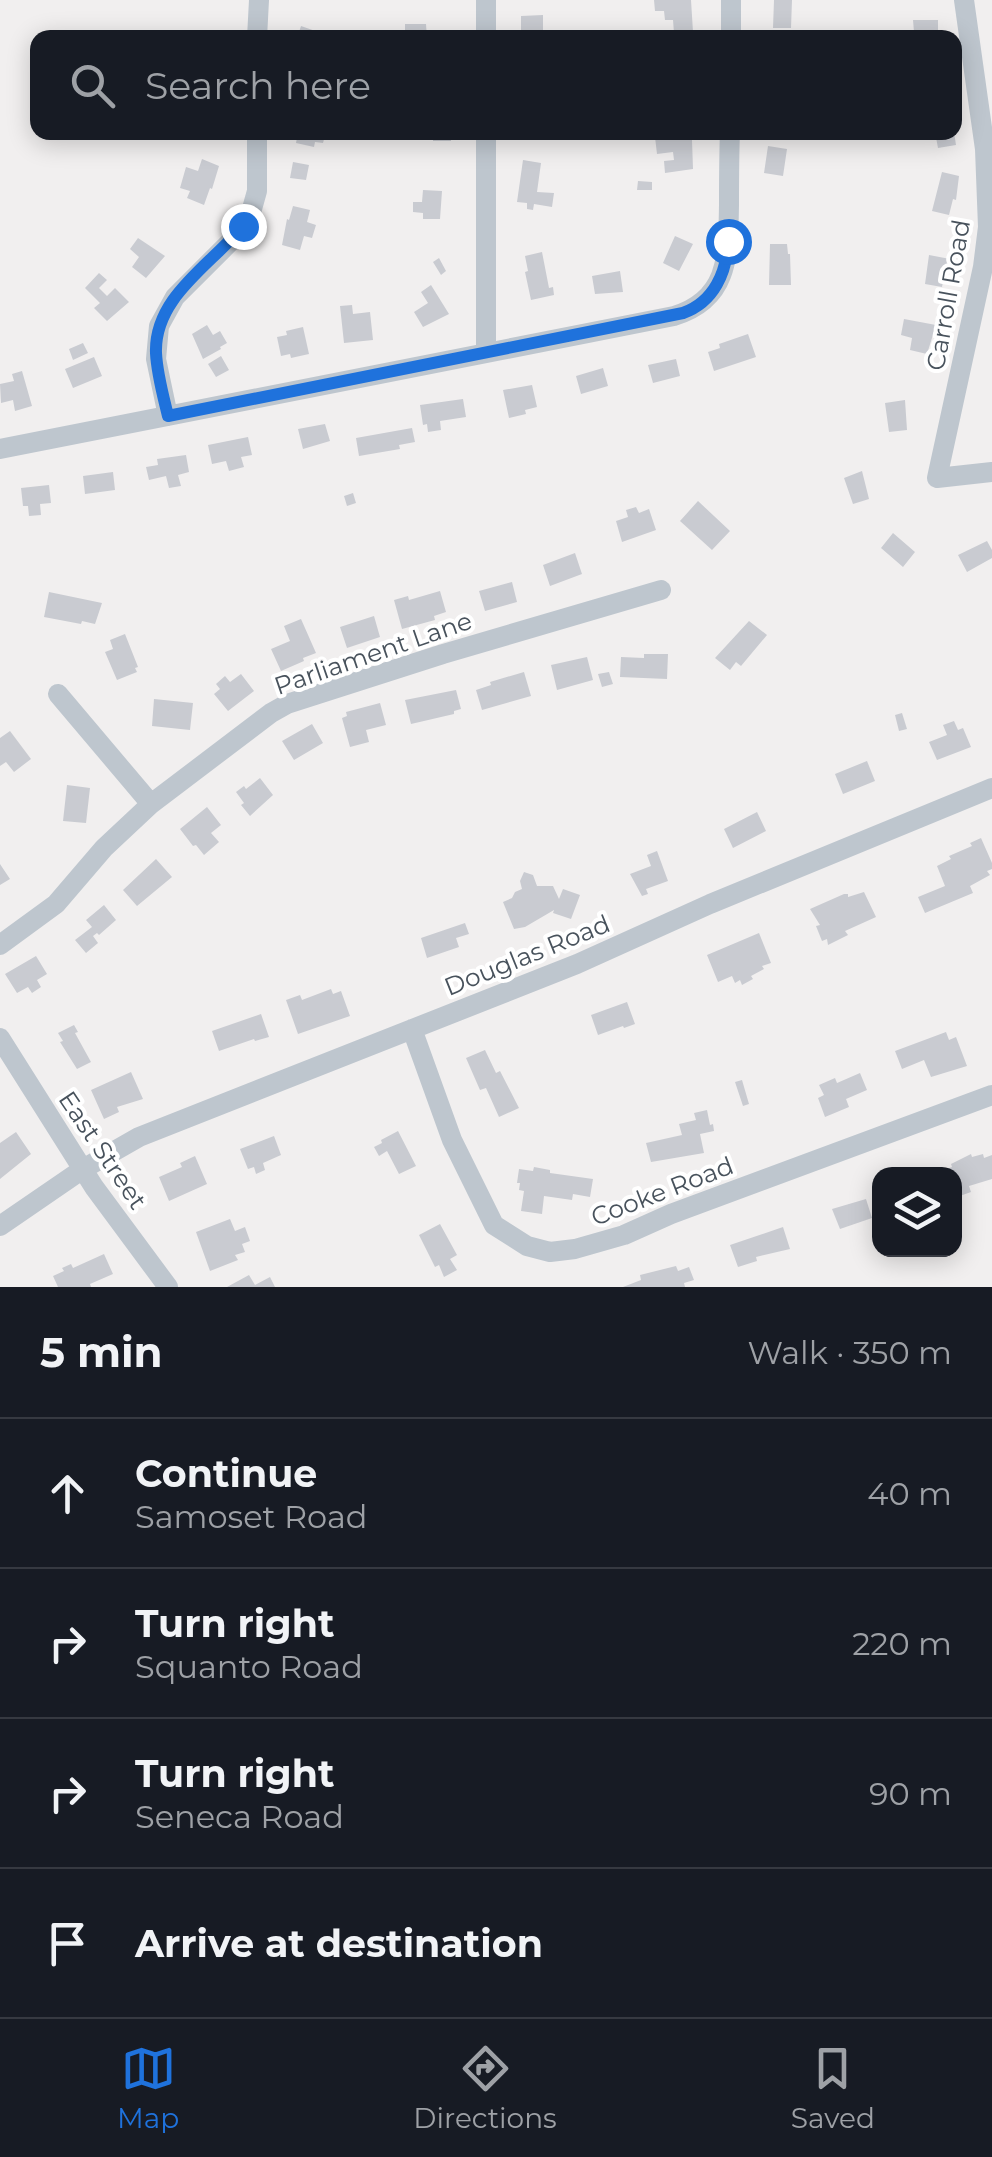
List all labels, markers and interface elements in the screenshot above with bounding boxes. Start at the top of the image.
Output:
search box [30,30,962,140]
icon: search [65,58,120,113]
text: Search here [145,62,371,109]
route end [221,204,267,250]
street label: Carroll Road [920,217,976,373]
route start [706,219,752,265]
street label: Parliament Lane [270,605,476,701]
street label: Douglas Road [440,908,614,1002]
street label: East Street [53,1085,153,1215]
street label: Cooke Road [587,1150,737,1232]
map controls [872,1167,962,1257]
button: layers [872,1167,962,1257]
text: 5 min [40,1326,163,1378]
text: Walk · 350 m [747,1333,952,1372]
text: Continue [135,1450,317,1497]
icon: ahead [40,1466,95,1521]
text: 40 m [867,1474,952,1513]
text: Samoset Road [135,1497,368,1536]
text: Turn right [135,1600,334,1647]
icon: right [40,1616,95,1671]
text: 220 m [852,1624,952,1663]
text: Squanto Road [135,1647,363,1686]
text: Turn right [135,1750,334,1797]
icon: right [40,1766,95,1821]
text: 90 m [869,1774,952,1813]
text: Seneca Road [135,1797,344,1836]
icon: arrive [40,1916,95,1971]
text: Arrive at destination [135,1920,543,1967]
tab: Map [117,2041,179,2135]
tab: Directions [413,2041,557,2135]
tab: Saved [791,2041,875,2135]

